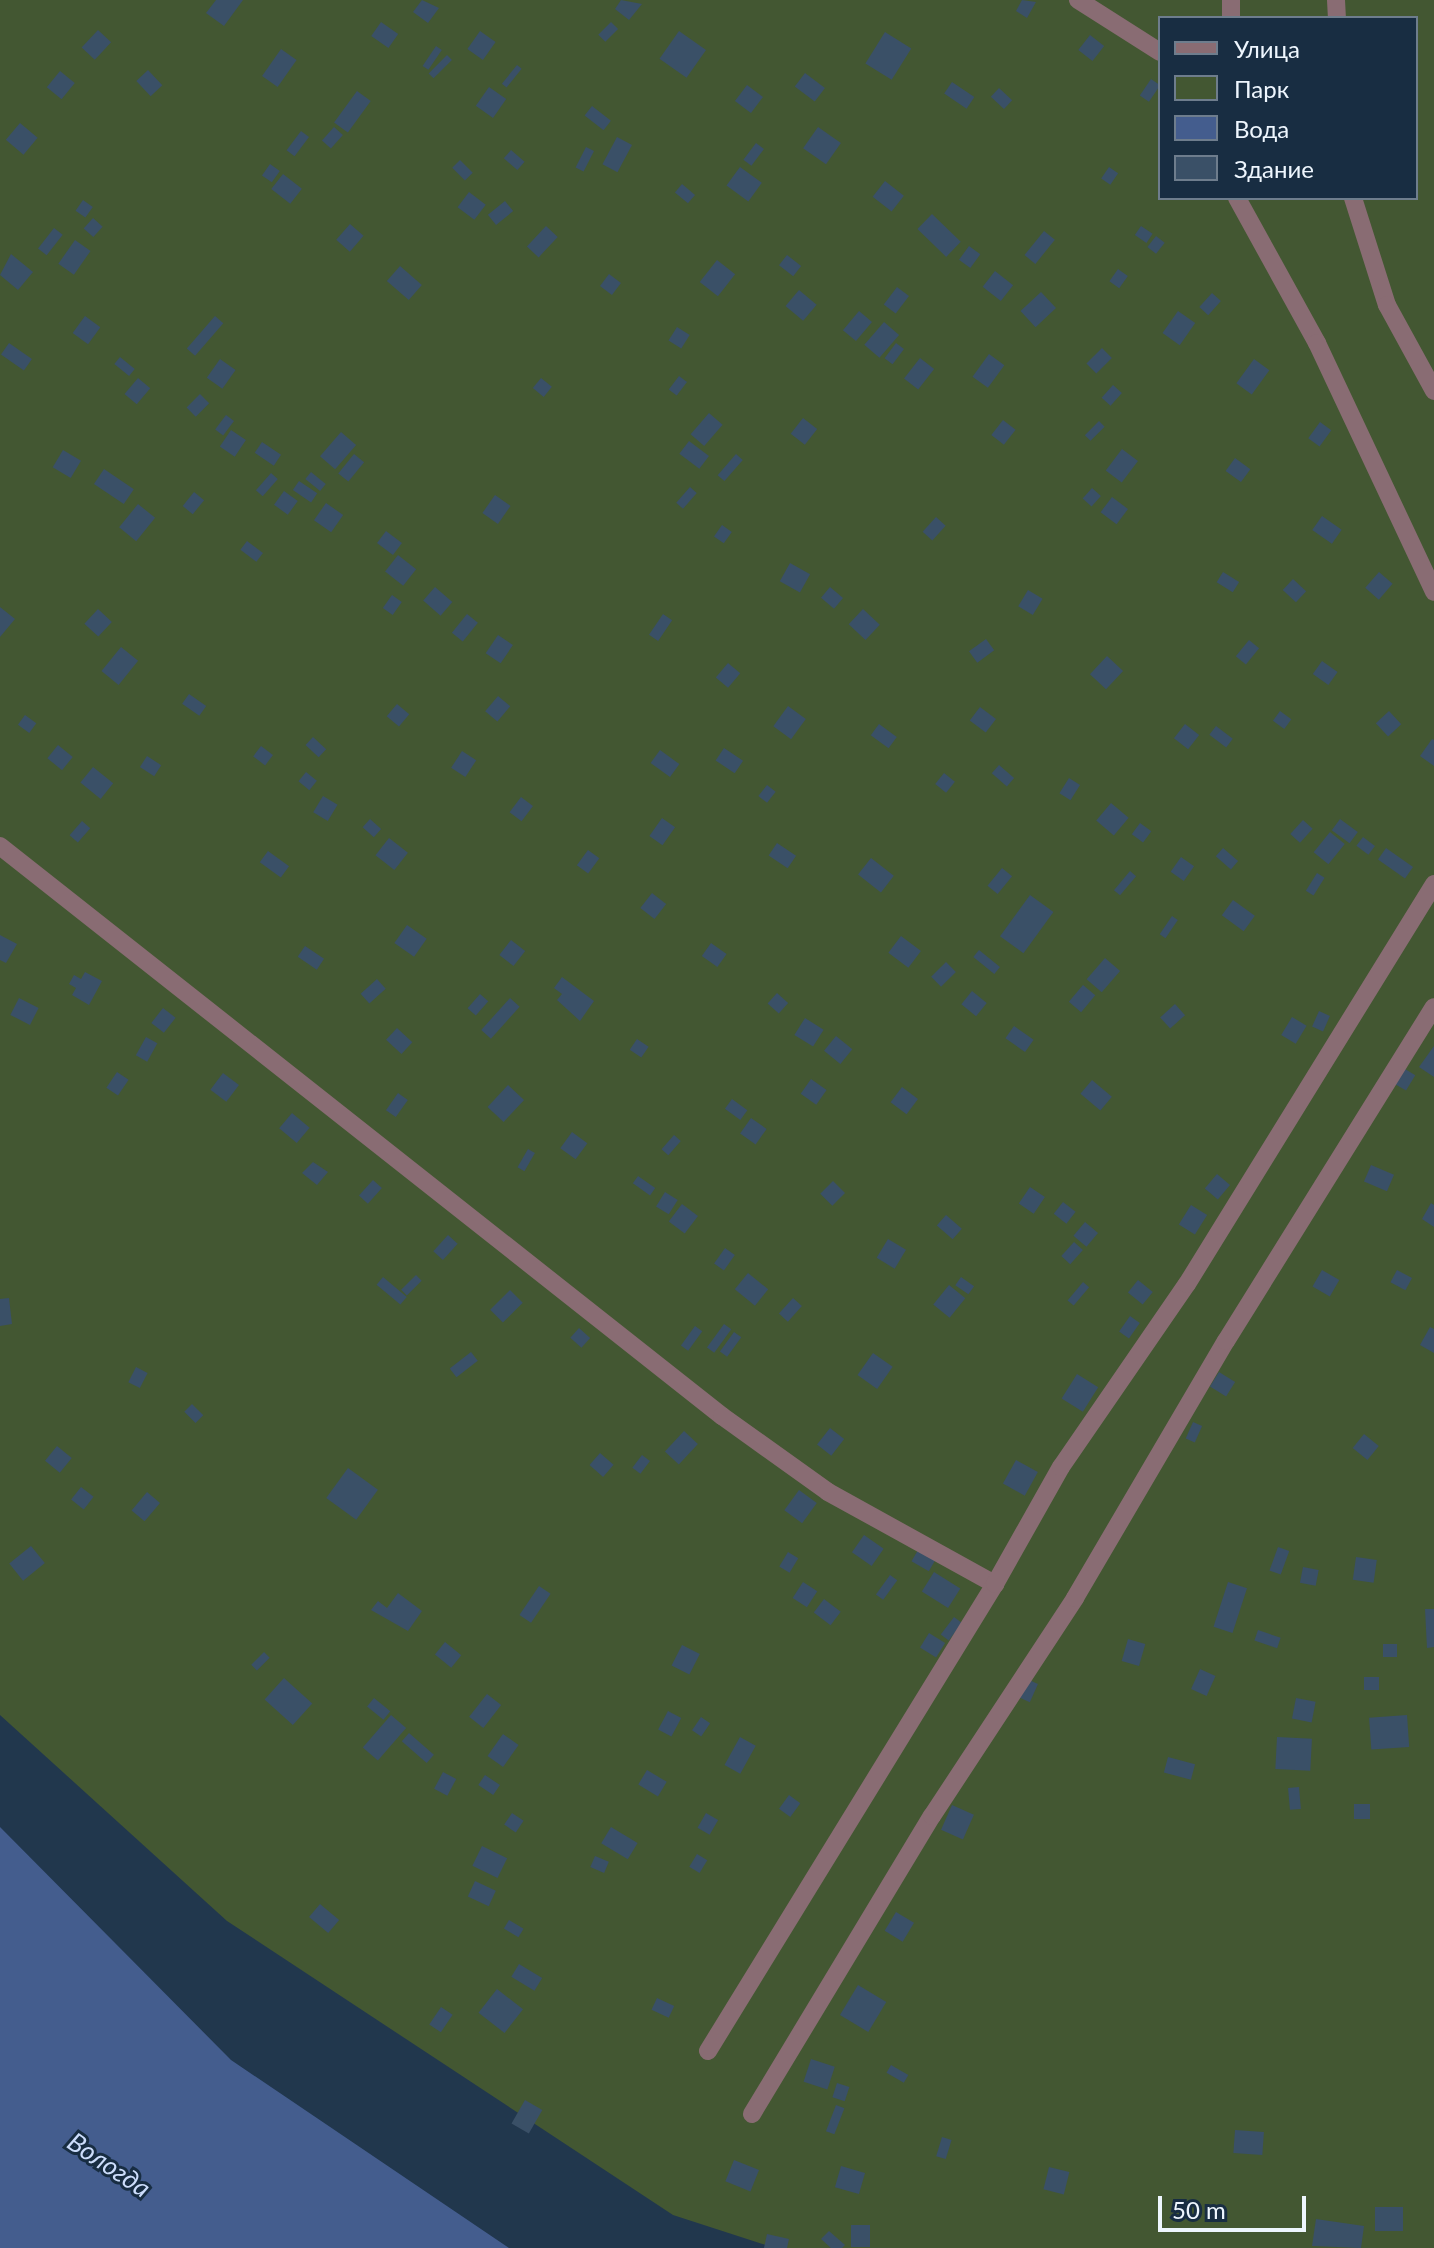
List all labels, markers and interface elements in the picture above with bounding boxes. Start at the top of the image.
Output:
legend [1158,16,1418,200]
text: Улица [1234,34,1300,63]
text: Парк [1234,74,1289,103]
text: Вода [1234,114,1289,143]
text: Здание [1234,154,1314,183]
water label: Вологда [62,2126,156,2204]
scale bar [1162,2180,1310,2230]
text: 50 m [1172,2195,1226,2224]

